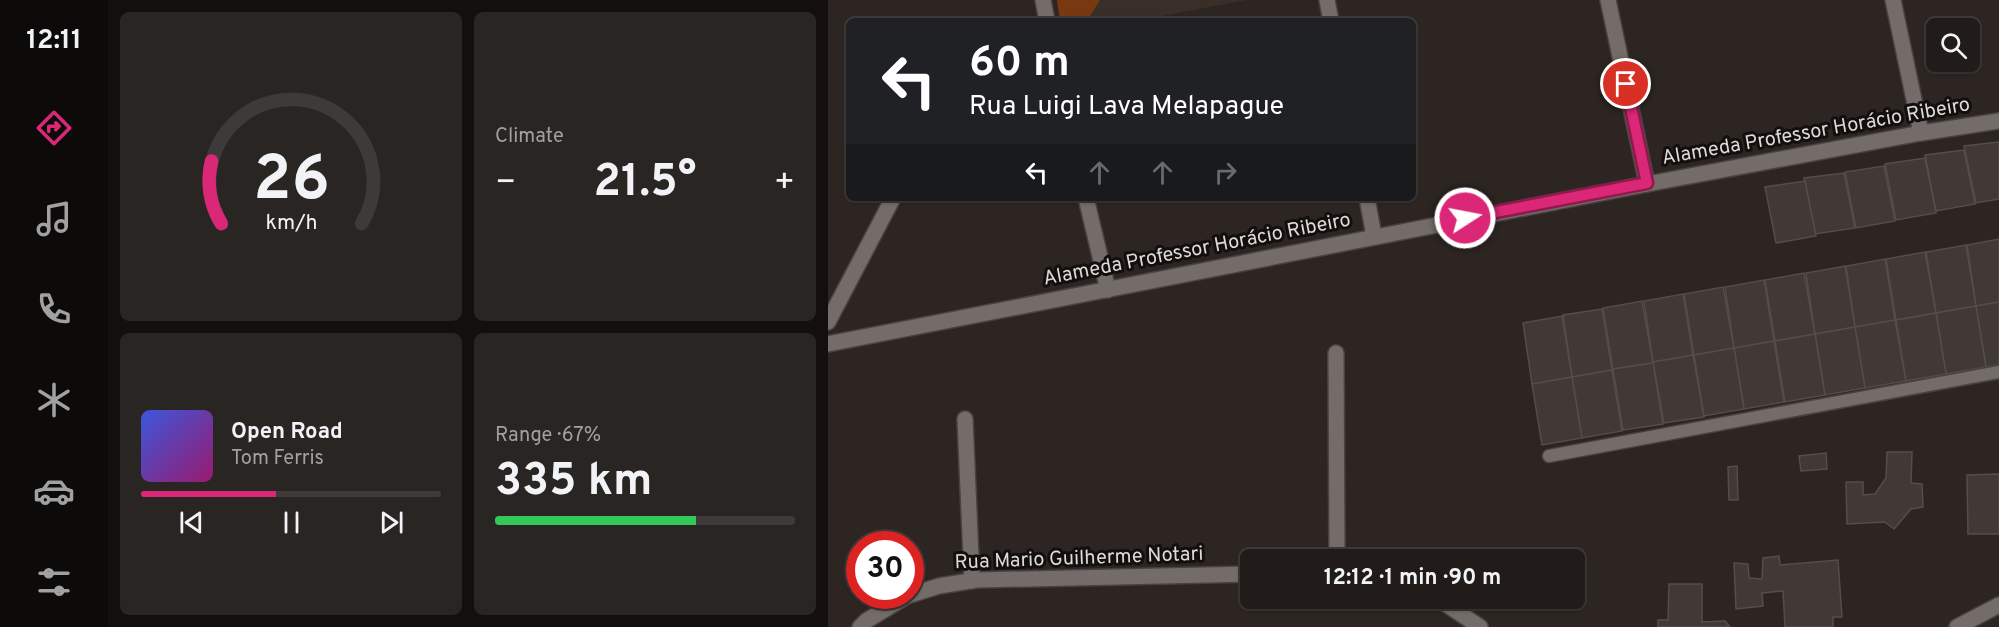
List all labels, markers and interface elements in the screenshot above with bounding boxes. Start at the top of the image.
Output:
map controls [1926,18,1980,72]
button: search [1926,18,1980,72]
text: 12:11 [26,24,82,58]
text: 60 m [969,38,1070,91]
icon: left [870,42,948,120]
pin [1600,58,1651,109]
icon: arrive [1609,67,1642,100]
text: Rua Luigi Lava Melapague [969,90,1284,124]
street label: Alameda Professor Horácio Ribeiro [1660,92,1972,172]
icon: directions [33,107,75,149]
text: Climate [495,124,564,150]
text: 26 [253,143,329,222]
text: 21.5° [594,155,696,212]
icon: left [1020,156,1053,189]
icon: ahead [1083,156,1116,189]
icon: ahead [1146,156,1179,189]
icon: right [1209,156,1242,189]
text: − [495,163,516,205]
text: + [774,163,795,205]
position arrow [1433,186,1497,250]
icon: music [33,198,75,240]
street label: Alameda Professor Horácio Ribeiro [1041,207,1353,293]
text: km/h [265,210,317,237]
icon: phone [33,288,75,330]
icon: climate [33,379,75,421]
text: Open Road [231,419,343,446]
text: Range · 67% [495,423,601,449]
text: Tom Ferris [231,446,324,472]
text: 335 km [495,454,652,511]
icon: car [33,470,75,512]
icon: previous [175,506,208,539]
icon: pause [275,506,308,539]
icon: next [375,506,408,539]
speed limit sign: 30 [846,531,924,609]
street label: Rua Mario Guilherme Notari [954,542,1204,576]
icon: filters [33,561,75,603]
text: 12:12 · 1 min · 90 m [1324,565,1501,592]

